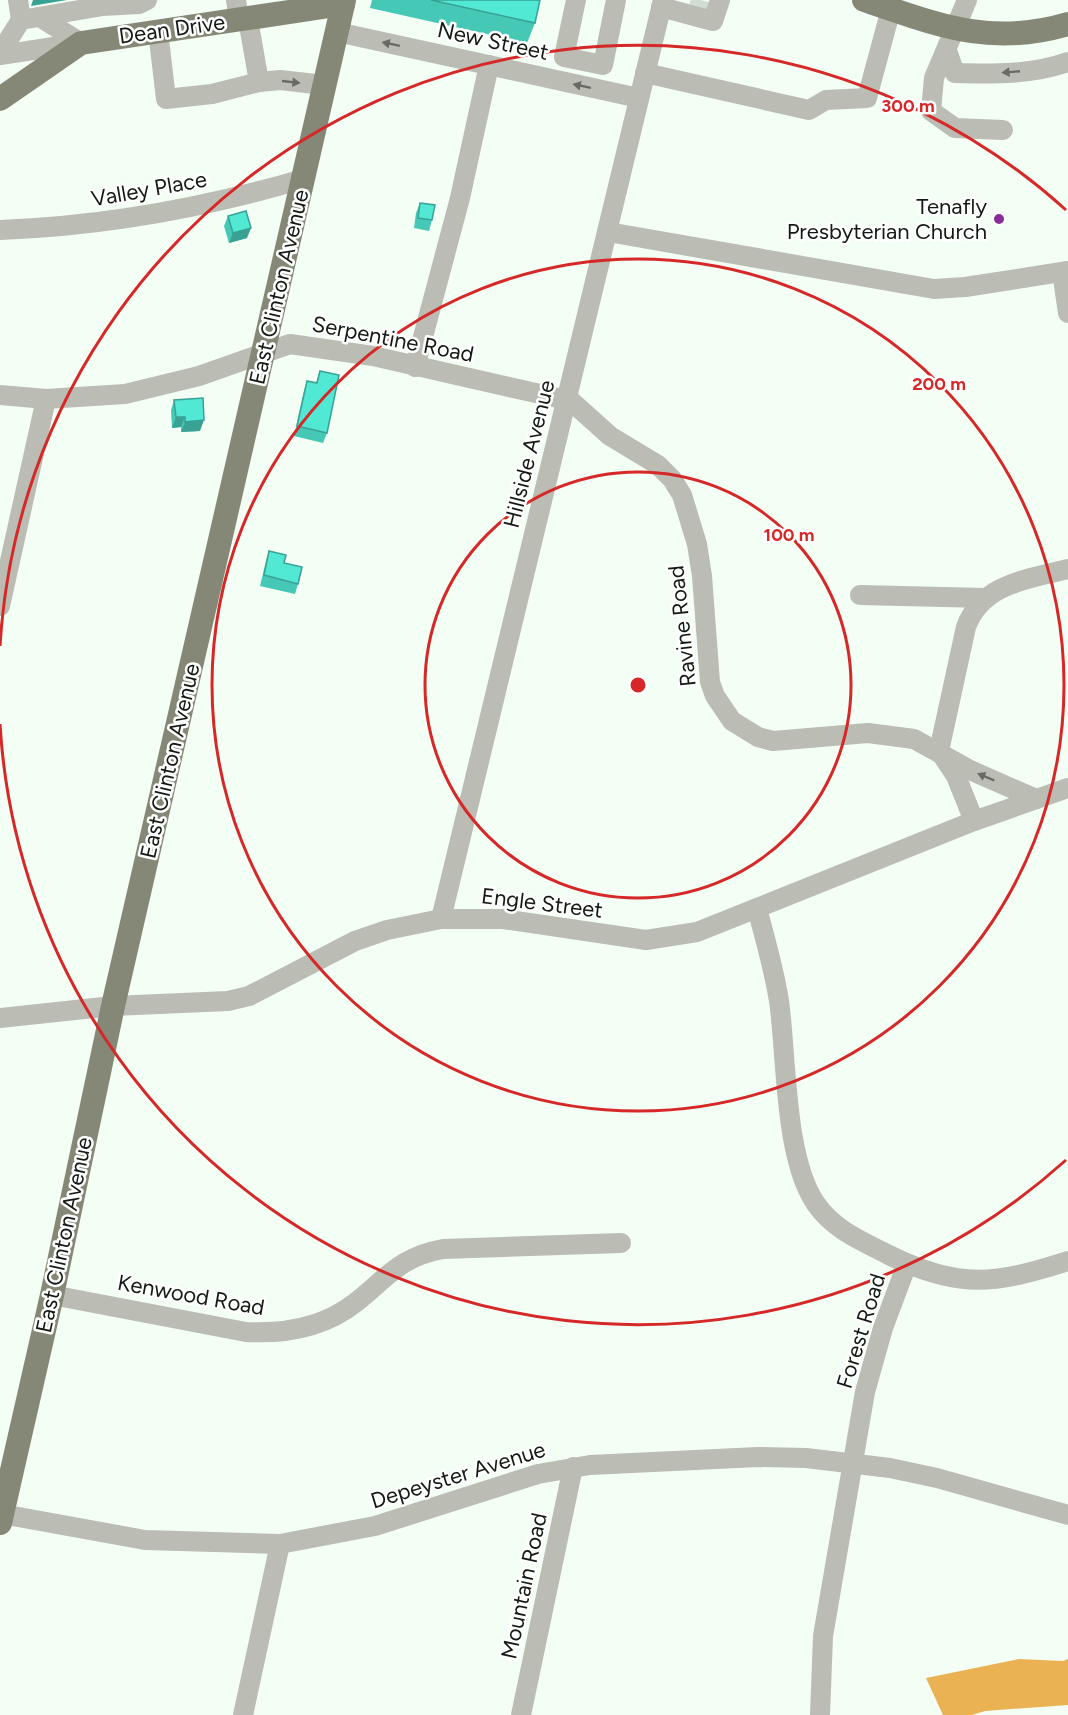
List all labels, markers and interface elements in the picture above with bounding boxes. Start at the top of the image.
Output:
street label: Dean Drive [117,8,227,50]
street label: New Street [435,16,551,66]
one-way arrow [382,38,401,48]
one-way arrow [1001,67,1020,77]
one-way arrow [282,77,301,87]
one-way arrow [573,80,591,90]
text: 300 m [881,95,935,117]
street label: Valley Place [89,166,209,212]
street label: East Clinton Avenue [243,187,315,387]
place label: Tenafly Presbyterian Church [787,193,987,245]
marker: Tenafly Presbyterian Church [992,212,1006,226]
street label: Serpentine Road [310,310,476,368]
text: 200 m [912,373,966,395]
street label: Hillside Avenue [498,377,560,531]
text: 100 m [764,524,814,546]
street label: Ravine Road [662,564,702,688]
street label: East Clinton Avenue [134,661,206,861]
centre of rings [628,675,648,695]
one-way arrow [977,772,995,782]
street label: Engle Street [480,882,604,924]
street label: East Clinton Avenue [30,1135,98,1335]
street label: Kenwood Road [115,1269,267,1321]
street label: Forest Road [831,1270,891,1392]
street label: Depeyster Avenue [367,1436,549,1514]
street label: Mountain Road [495,1510,553,1662]

